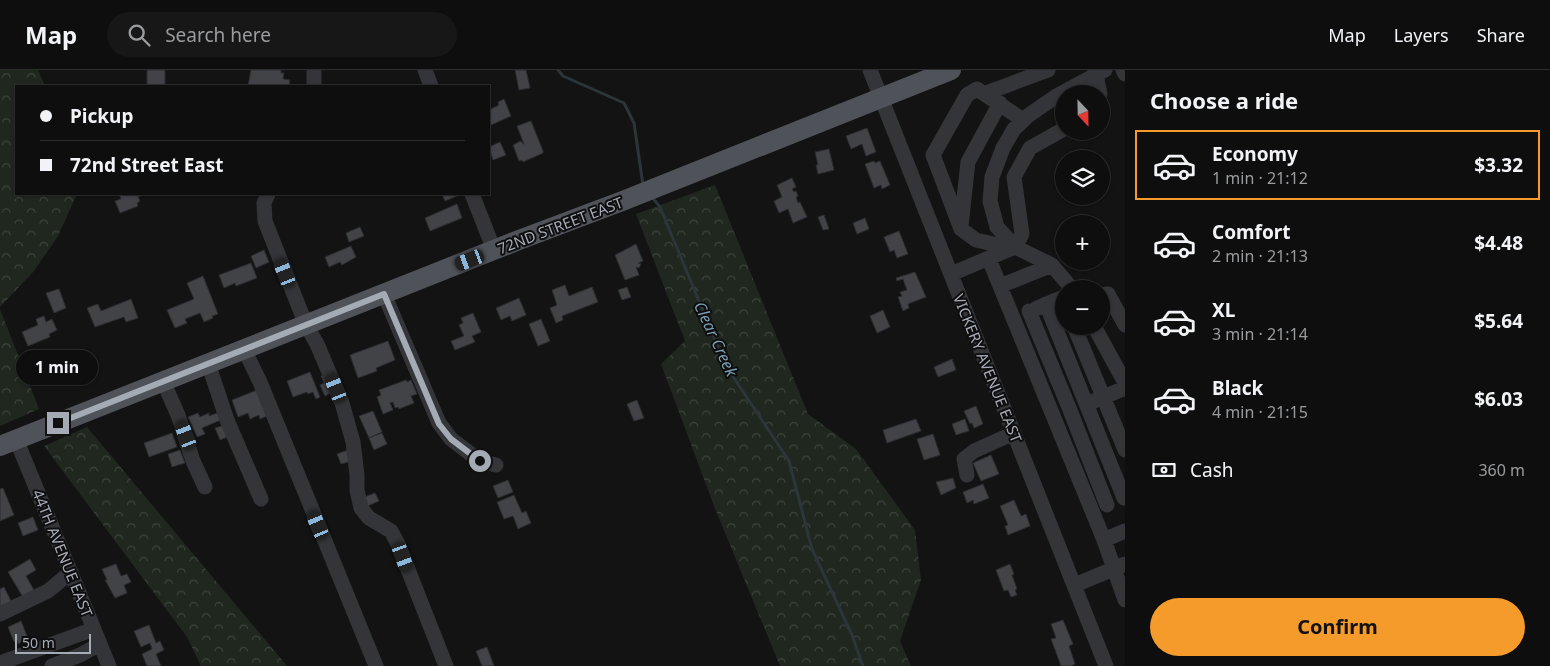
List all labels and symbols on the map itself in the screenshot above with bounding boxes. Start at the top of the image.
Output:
north arrow [1055,85,1110,140]
street label: 72ND STREET EAST [494,192,626,258]
car [453,248,486,272]
car [272,256,297,290]
street label: VICKERY AVENUE EAST [949,291,1027,446]
water label: Clear Creek [689,298,743,381]
callout: 1 min [17,350,99,386]
car [323,371,348,405]
route end [47,412,69,434]
car [173,418,198,452]
route start [469,450,491,472]
street label: 44TH AVENUE EAST [28,486,98,620]
car [305,508,330,542]
car [390,540,415,574]
scale bar [15,631,91,654]

